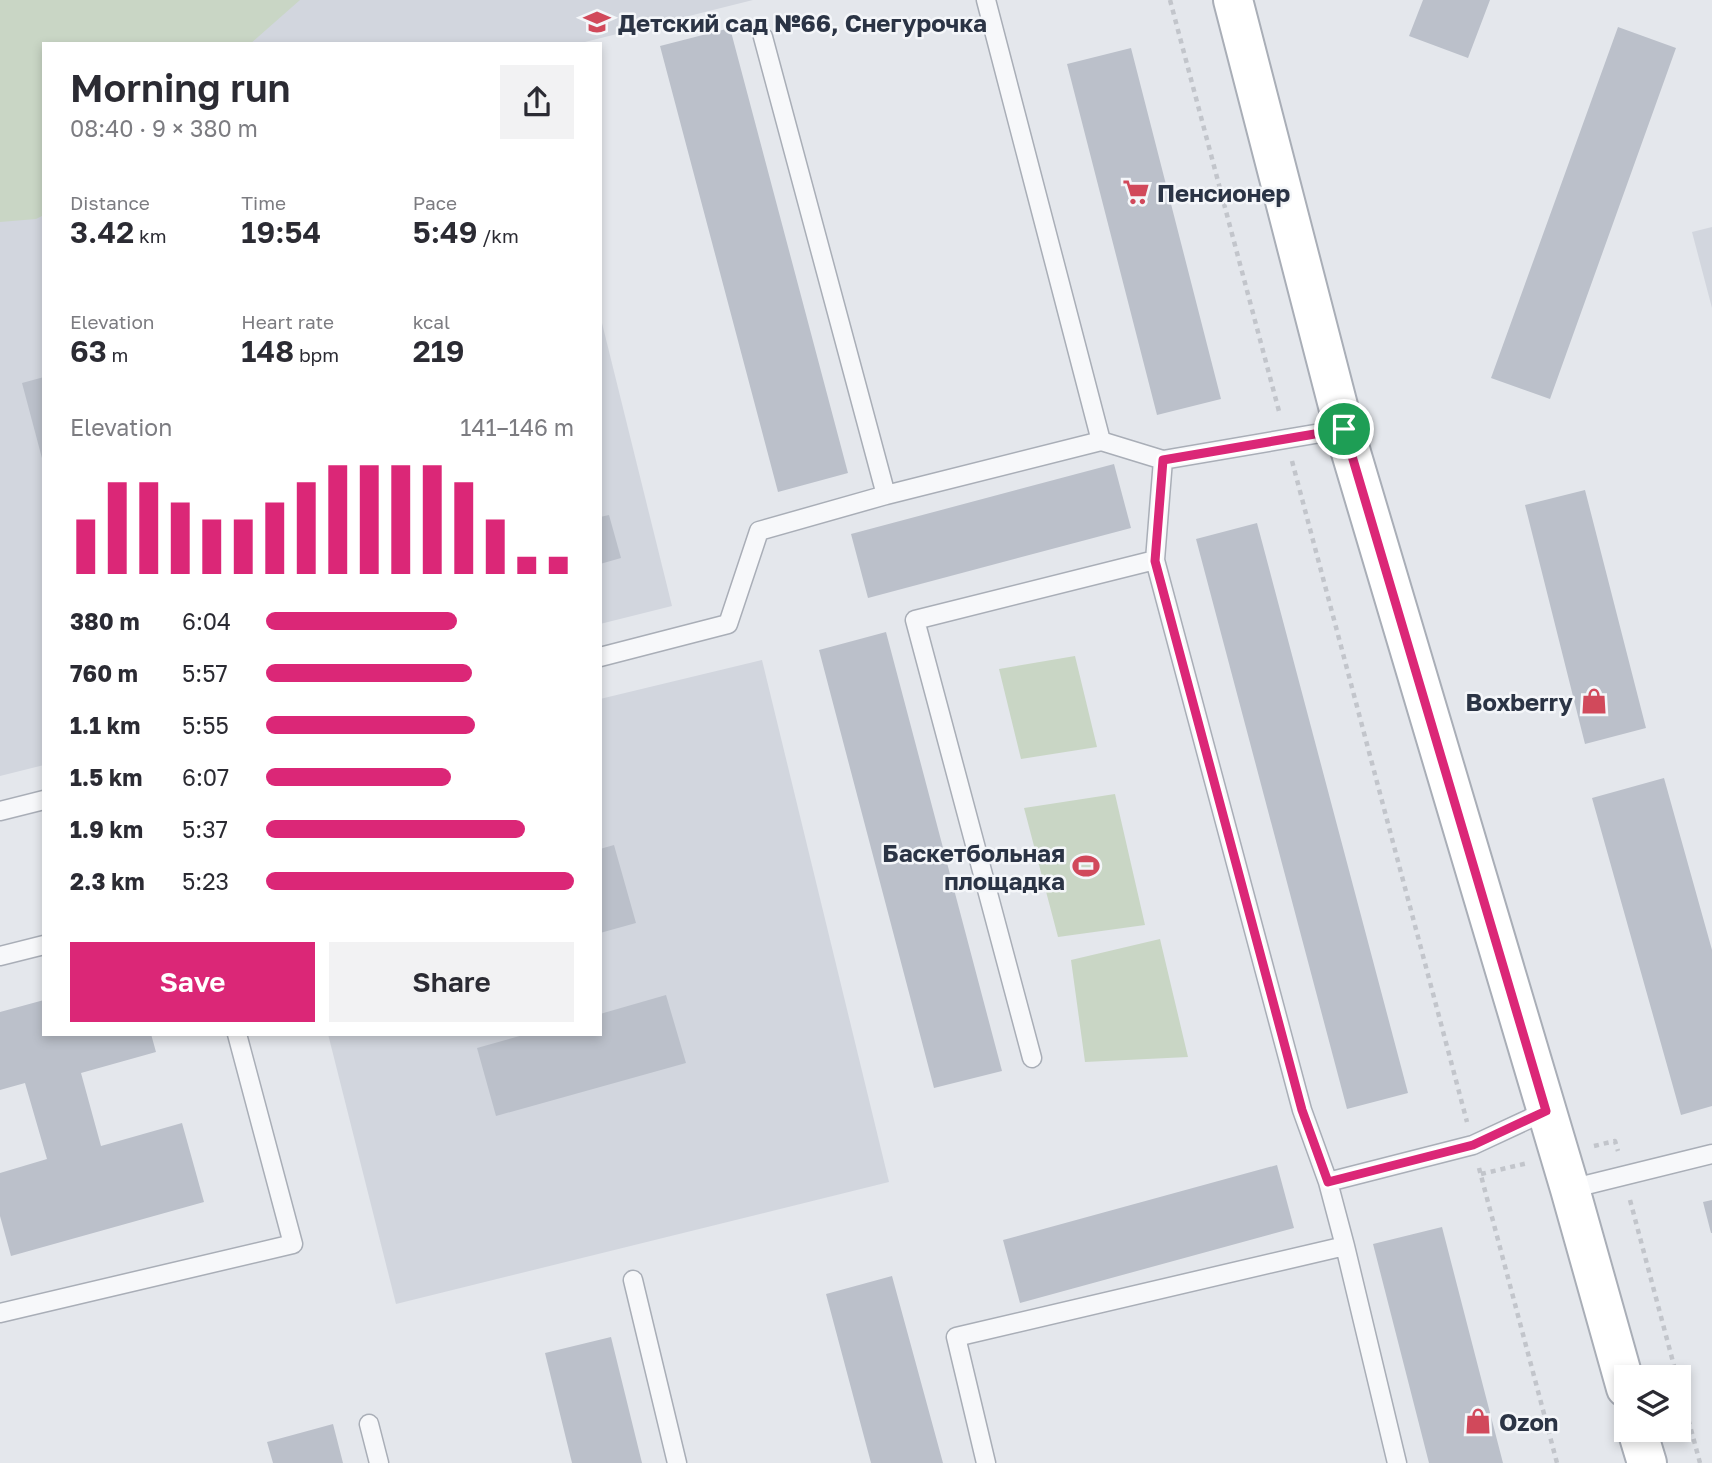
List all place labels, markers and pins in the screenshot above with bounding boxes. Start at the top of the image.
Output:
school or university icon: Детский сад №66, Снегурочка [582,7,612,37]
place label: Детский сад №66, Снегурочка [618,8,987,37]
supermarket icon: Пенсионер [1121,177,1151,207]
place label: Пенсионер [1157,178,1290,207]
pin [1314,399,1374,459]
shop icon: Boxberry [1579,686,1609,716]
place label: Boxberry [1466,687,1574,716]
place label: Баскетбольная площадка [882,838,1065,895]
sports icon: Баскетбольная площадка [1071,851,1101,881]
shop icon: Ozon [1463,1406,1493,1436]
place label: Ozon [1499,1407,1558,1436]

